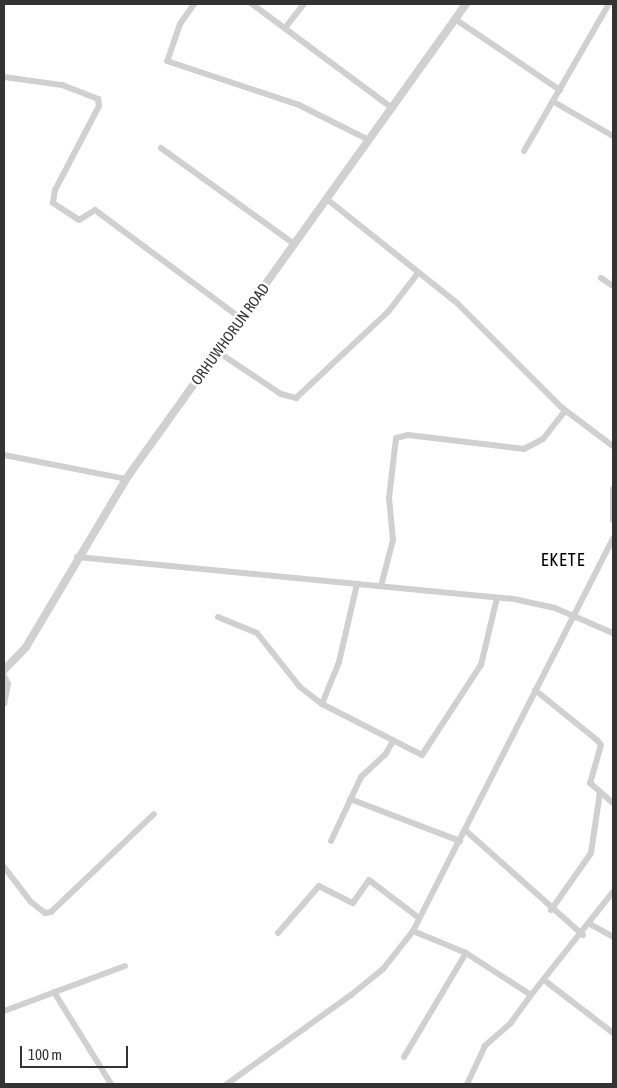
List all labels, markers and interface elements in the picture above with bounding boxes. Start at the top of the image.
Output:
street label: ORHUWHORUN ROAD [187,280,273,388]
district label: EKETE [540,549,586,571]
scale bar [22,1036,130,1068]
text: 100 m [28,1046,62,1063]

